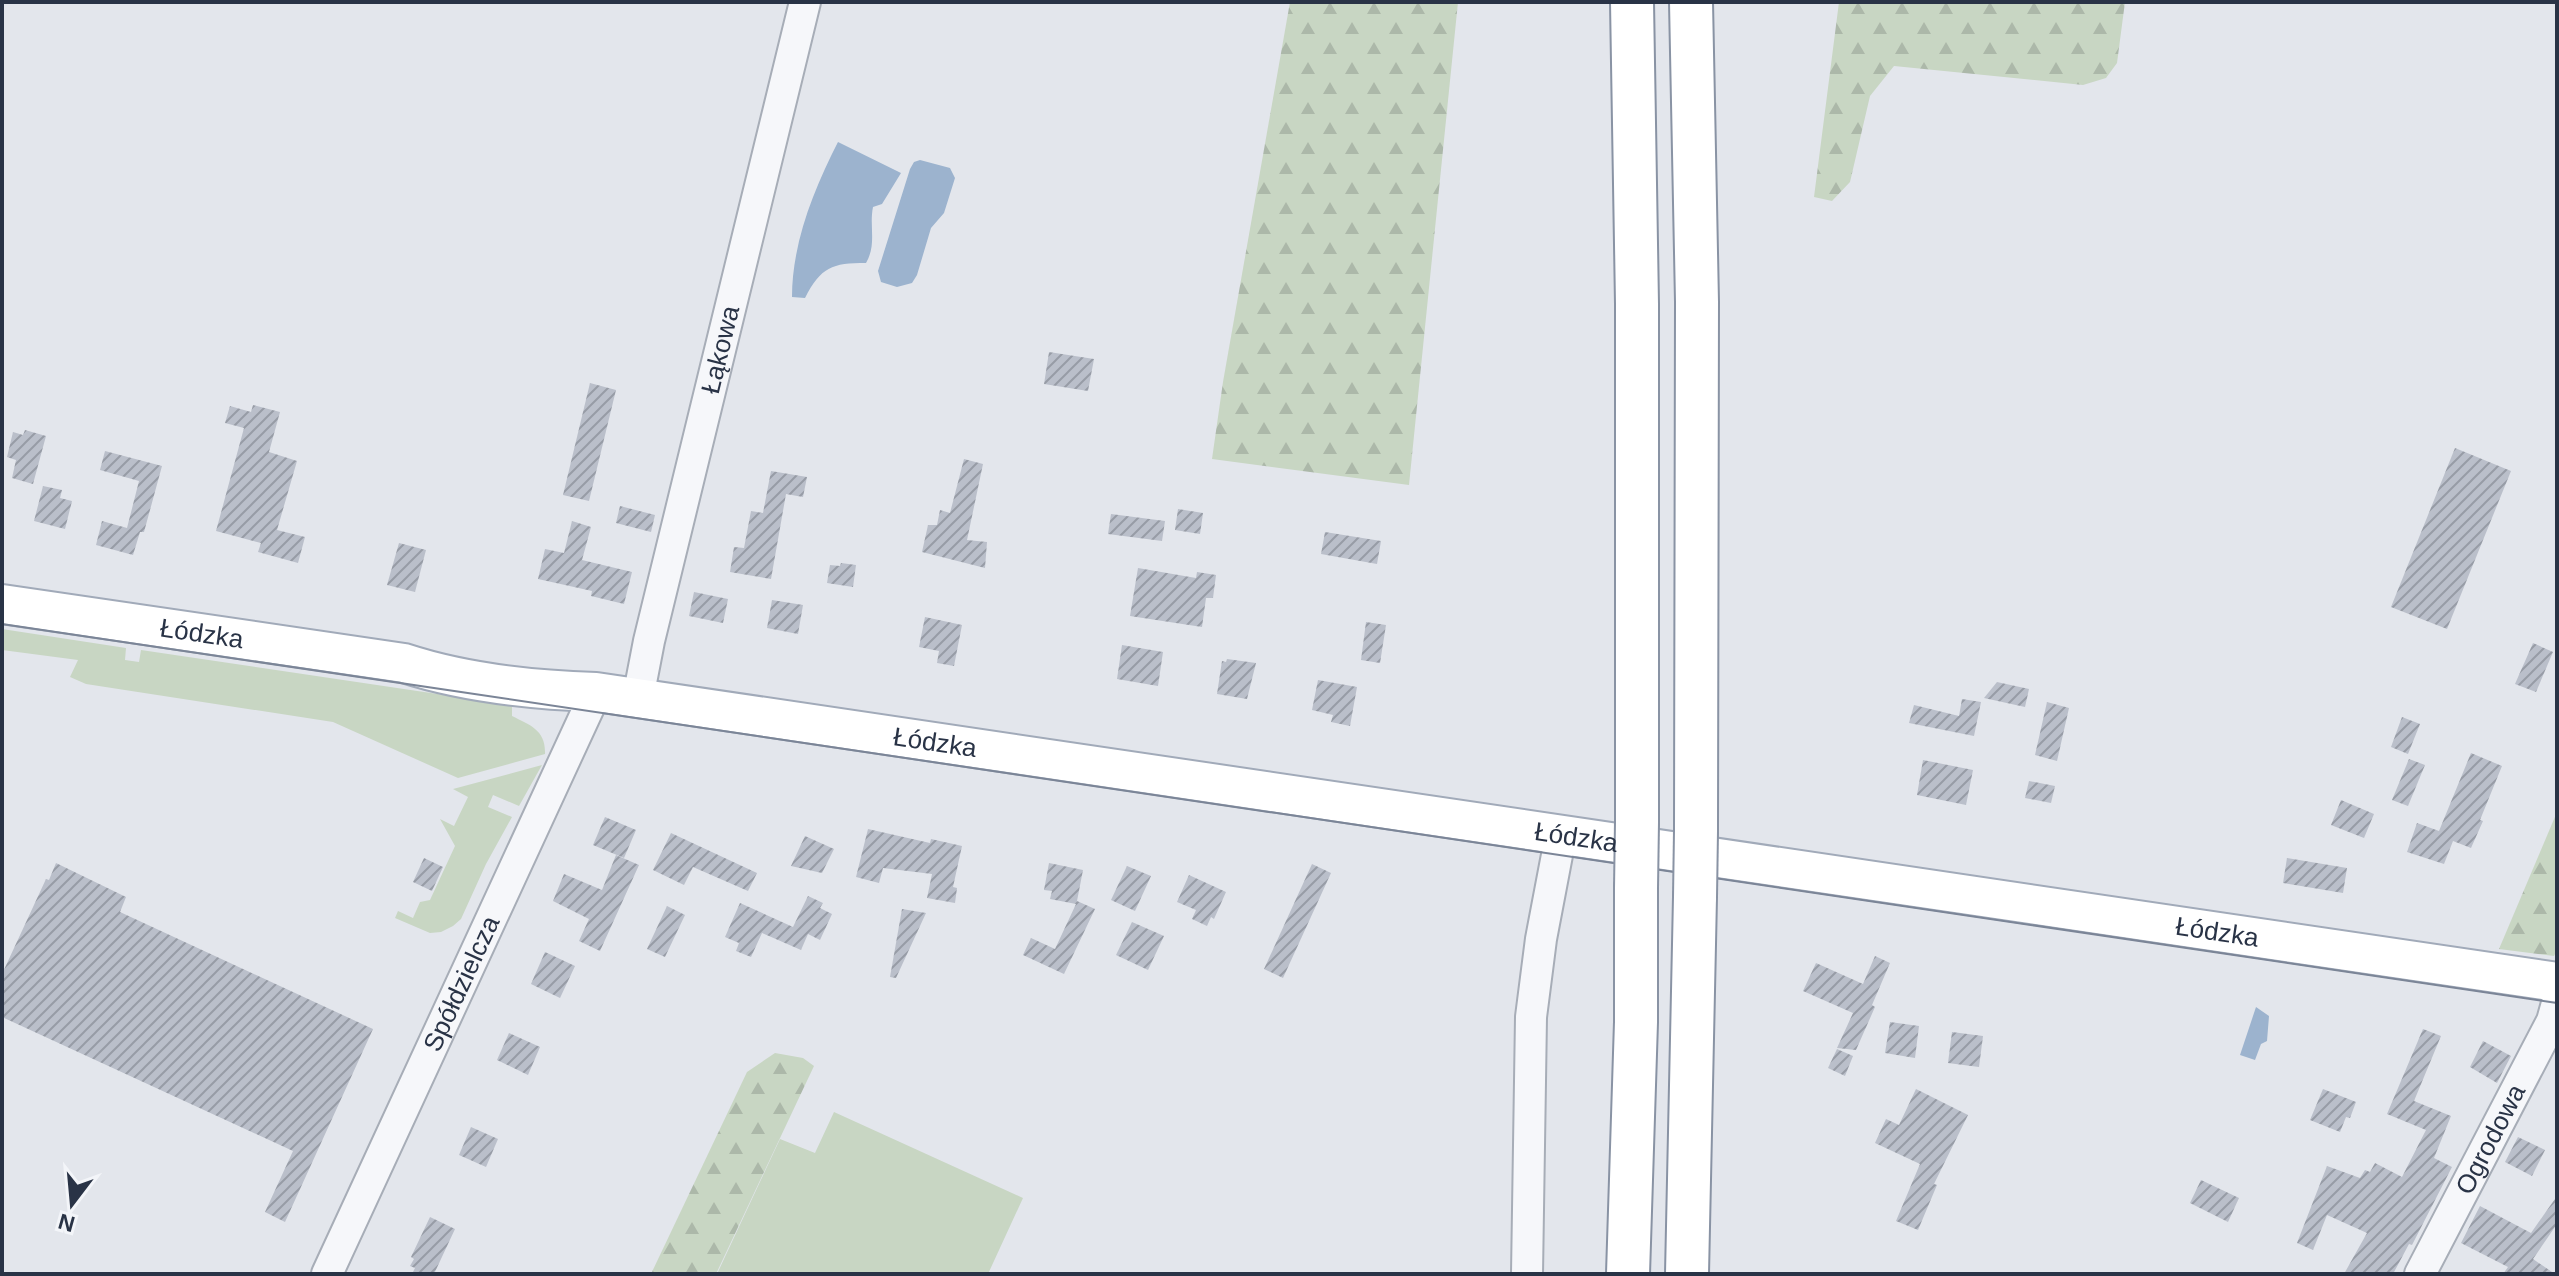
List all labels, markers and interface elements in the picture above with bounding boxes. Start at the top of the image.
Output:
street label: Łąkowa [695,302,745,397]
street label: Łódzka [158,612,246,654]
street label: Łódzka [891,721,979,763]
street label: Łódzka [1533,816,1620,858]
street label: Spółdzielcza [417,910,506,1056]
street label: Łódzka [2174,911,2261,953]
street label: Ogrodowa [2449,1079,2532,1199]
north arrow [32,1164,112,1244]
text: N [56,1209,78,1237]

